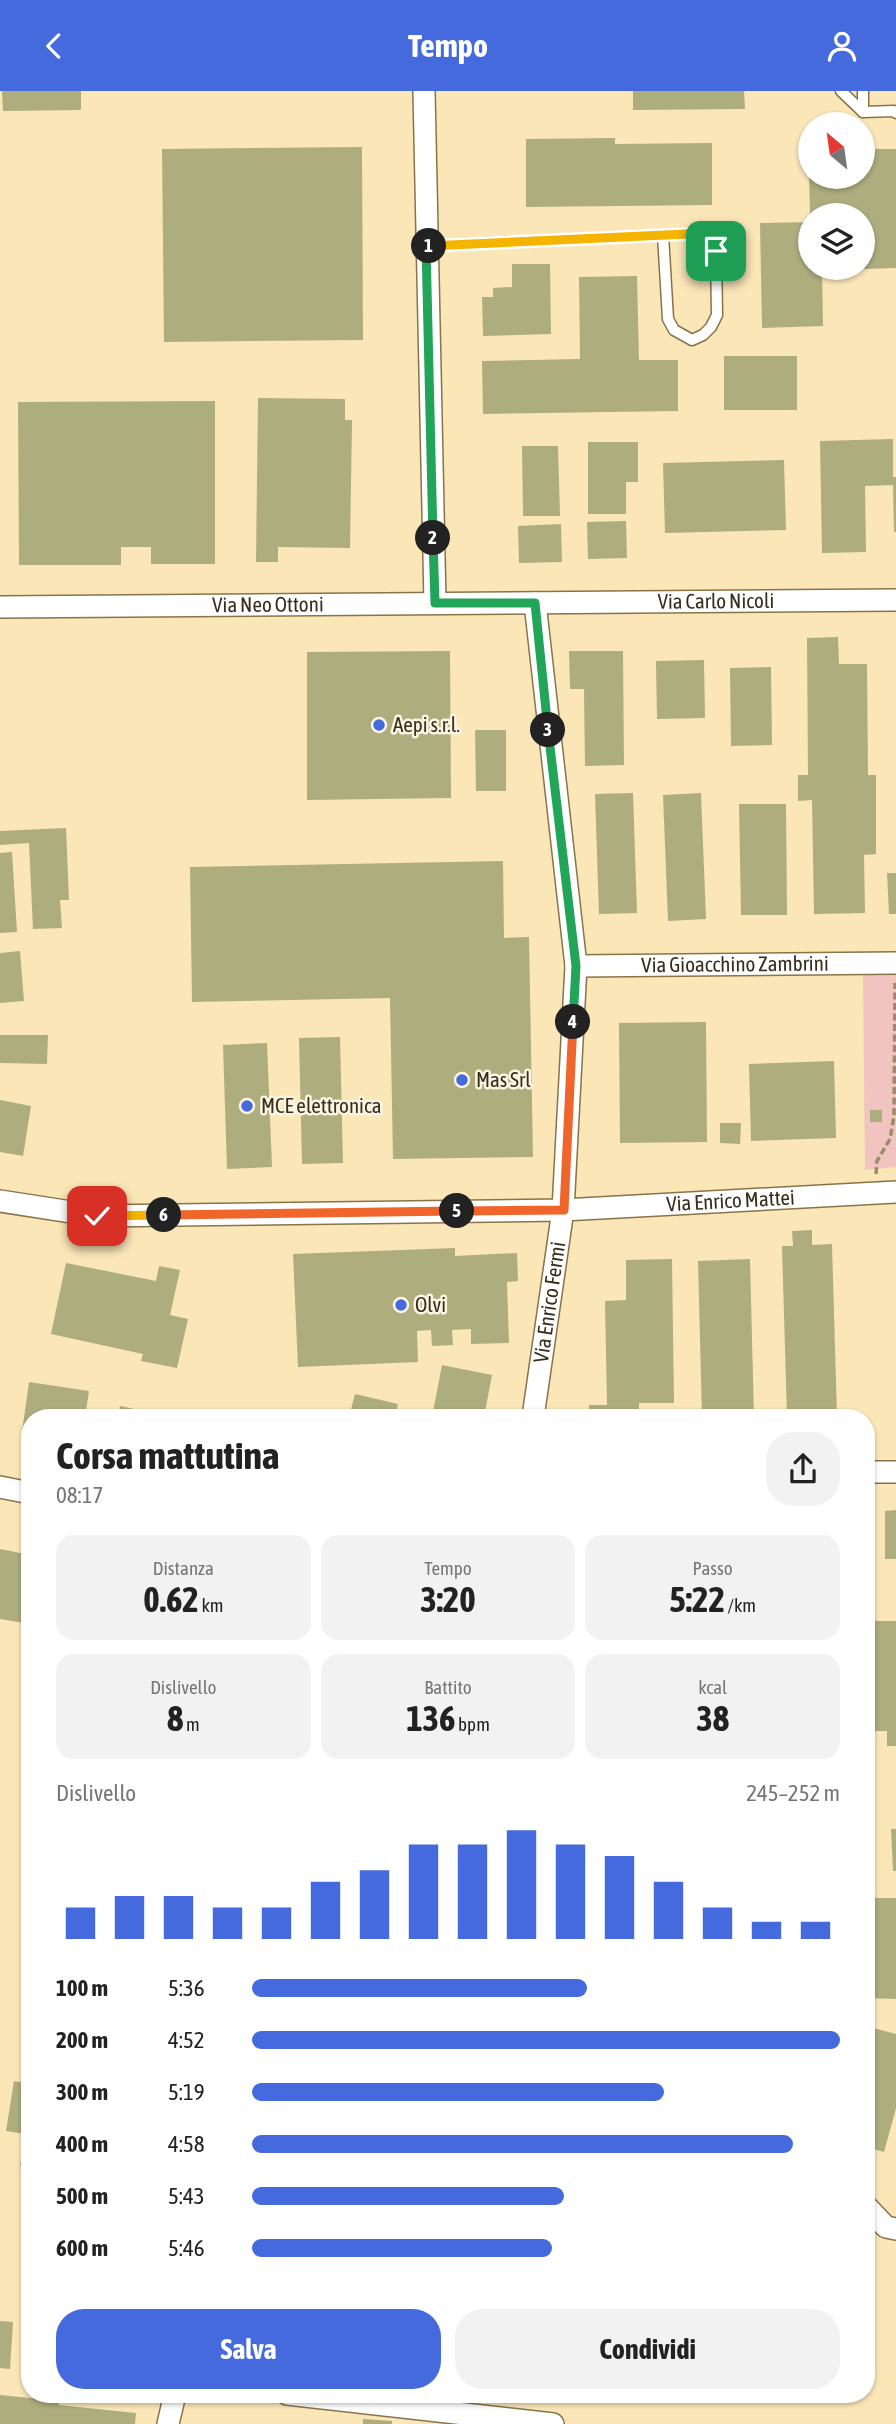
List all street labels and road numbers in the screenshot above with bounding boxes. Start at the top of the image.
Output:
street label: Via Carlo Nicoli [658,588,774,613]
street label: Via Neo Ottoni [212,591,324,616]
street label: Via Gioacchino Zambrini [641,951,829,976]
street label: Via Enrico Mattei [666,1184,795,1215]
street label: Via Enrico Fermi [528,1240,569,1364]

